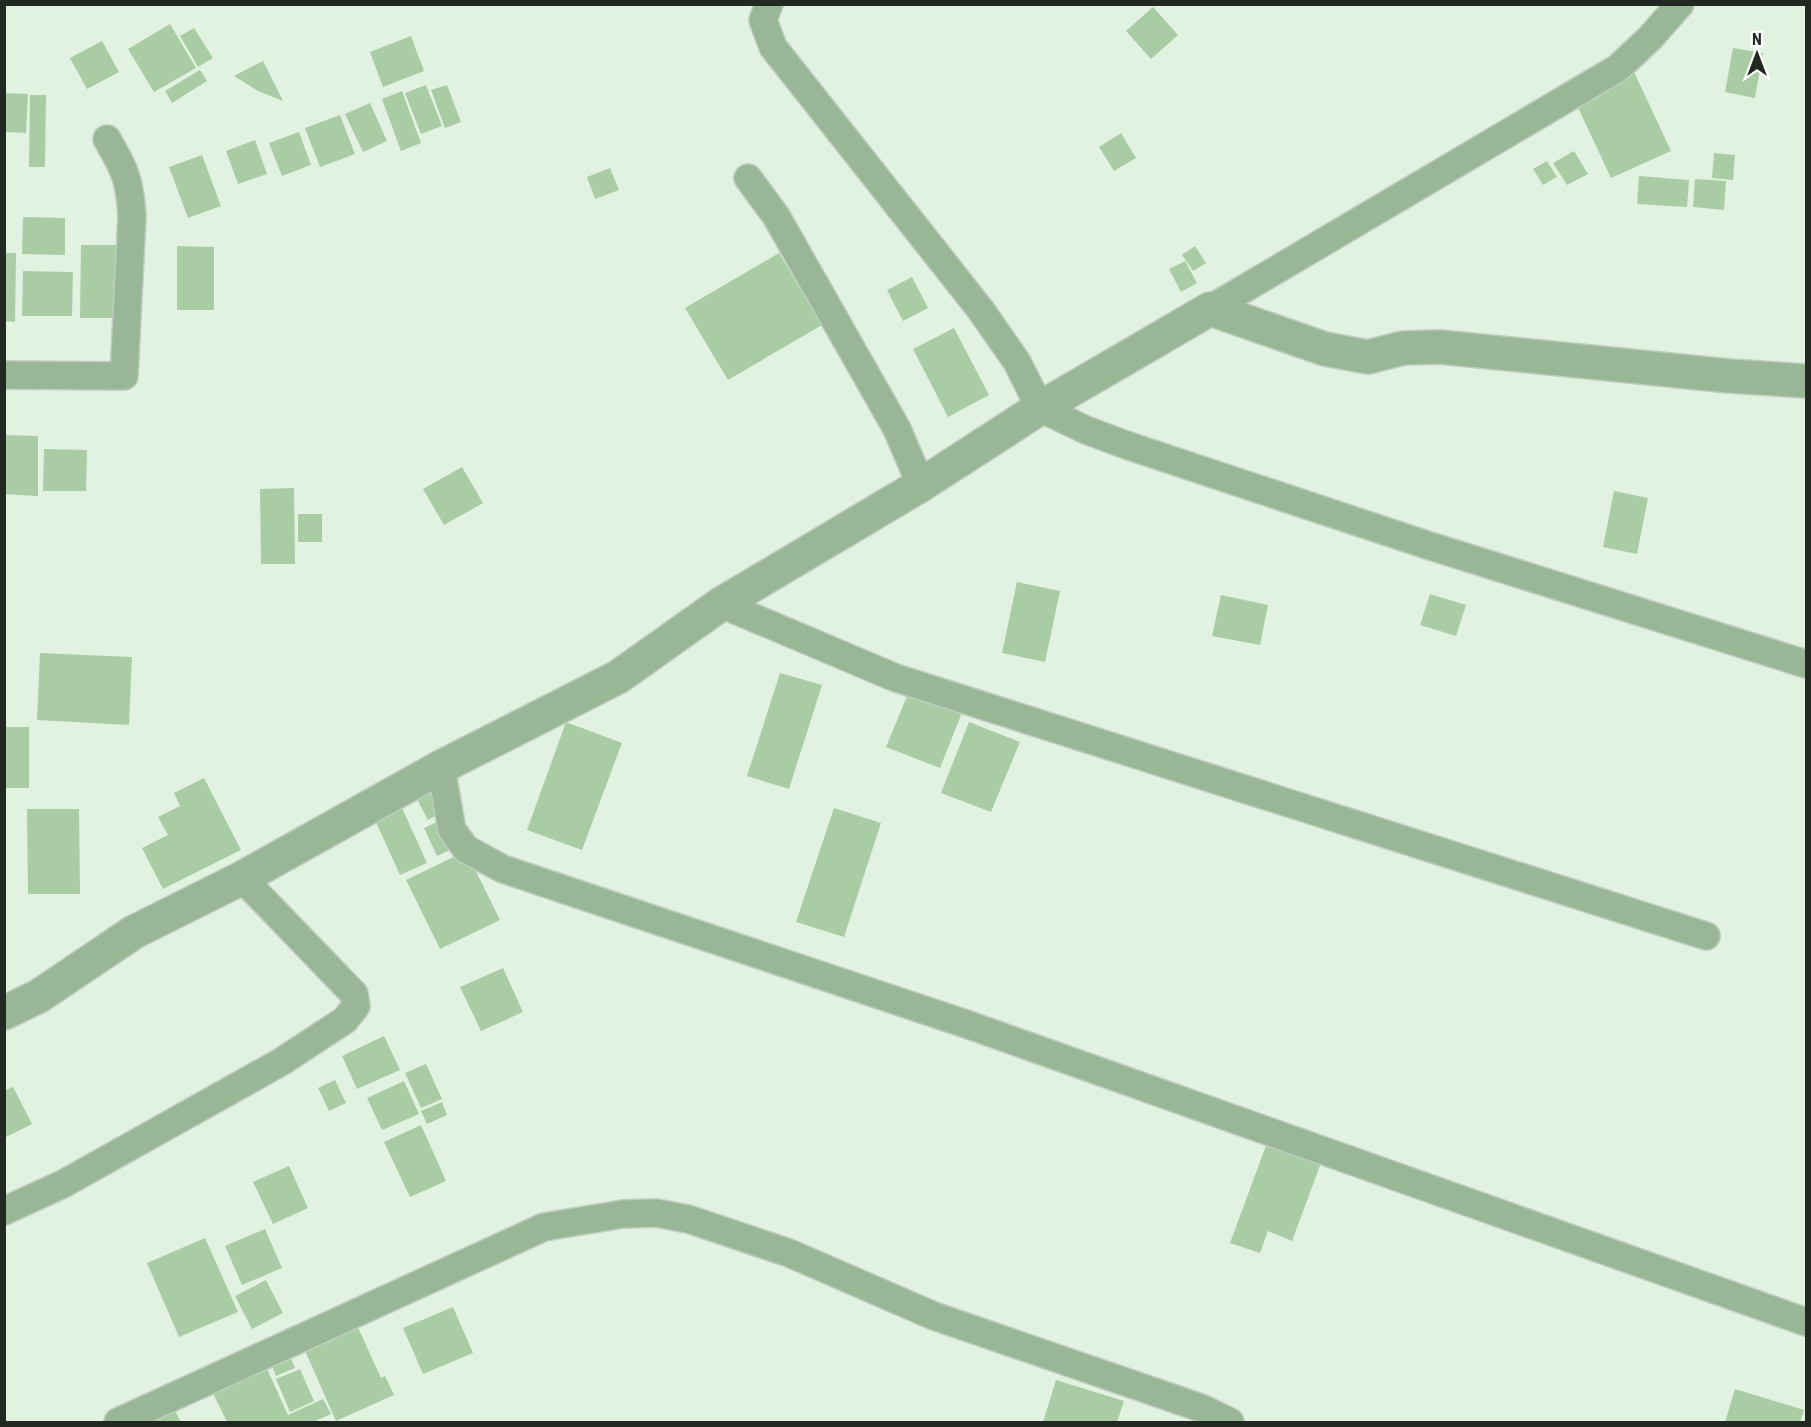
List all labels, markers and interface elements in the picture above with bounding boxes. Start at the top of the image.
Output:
north arrow [1727,24,1787,84]
text: N [1752,30,1762,49]

